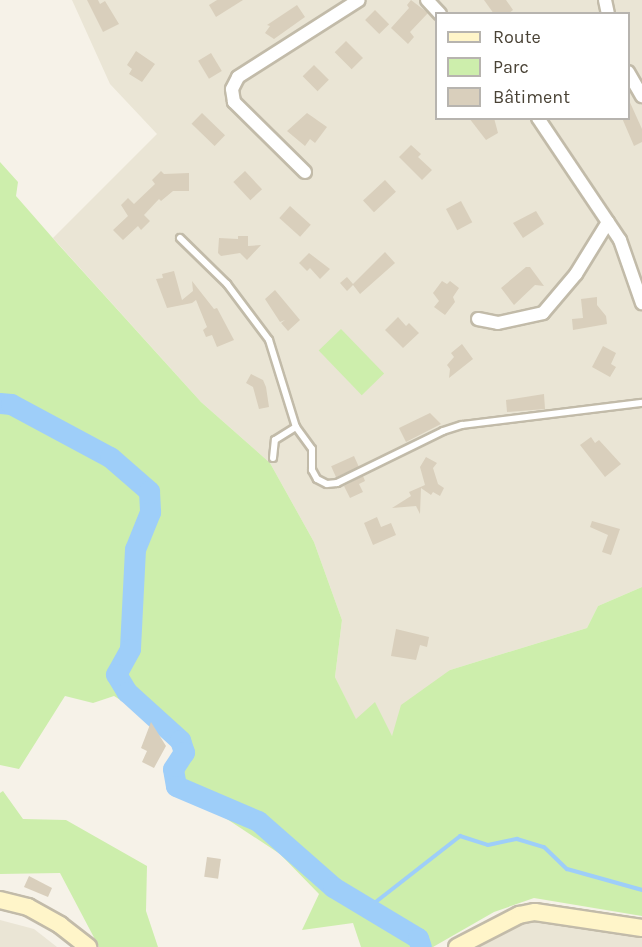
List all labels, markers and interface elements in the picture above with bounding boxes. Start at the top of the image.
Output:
legend [435,12,630,120]
text: Route [493,26,541,48]
text: Parc [493,56,529,78]
text: Bâtiment [493,86,570,108]

